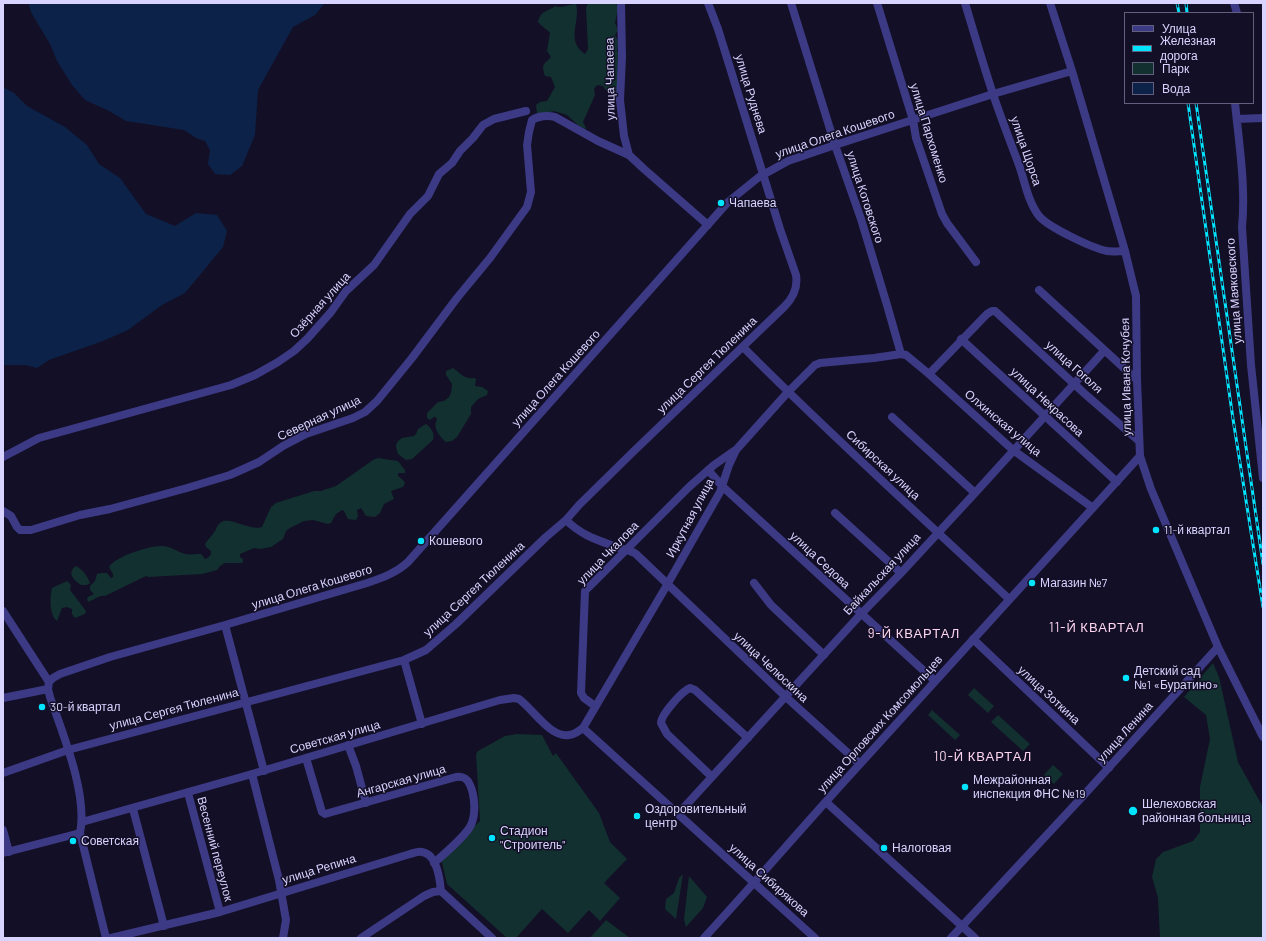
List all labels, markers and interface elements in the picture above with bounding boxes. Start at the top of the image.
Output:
legend [1124,12,1254,104]
text: Улица [1162,21,1196,35]
text: Железная дорога [1160,33,1216,62]
street label: улица Чапаева [602,37,618,121]
street label: улица Руднева [732,53,770,135]
text: Парк [1162,61,1189,75]
street label: улица Пархоменко [907,81,951,185]
text: Вода [1162,81,1190,95]
street label: улица Олега Кошевого [774,107,896,161]
street label: улица Щорса [1007,114,1045,188]
street label: улица Котовского [843,149,887,245]
place label: Чапаева [729,196,776,210]
marker: Чапаева [716,198,726,208]
street label: улица Маяковского [1223,238,1245,344]
street label: Озёрная улица [287,269,353,341]
street label: улица Сергея Тюленина [654,314,760,416]
street label: улица Ивана Кочубея [1118,318,1134,436]
street label: улица Олега Кошевого [509,327,603,429]
street label: улица Гоголя [1043,338,1105,396]
street label: улица Некрасова [1007,364,1087,440]
street label: Олхинская улица [962,387,1044,459]
street label: Северная улица [275,392,363,444]
street label: Сибирская улица [843,427,923,503]
street label: Иркутная улица [663,476,717,560]
street label: улица Чкалова [574,518,642,588]
place label: 11-й квартал [1164,523,1230,537]
marker: 11-й квартал [1151,525,1161,535]
street label: улица Седова [787,528,853,592]
street label: Байкальская улица [840,530,924,618]
place label: Кошевого [429,534,483,548]
marker: Кошевого [416,536,426,546]
street label: улица Сергея Тюленина [420,538,528,640]
street label: улица Олега Кошевого [250,562,374,612]
place label: Магазин №7 [1040,576,1107,590]
marker: Магазин №7 [1027,578,1037,588]
district label: 11-Й КВАРТАЛ [1049,620,1145,636]
district label: 9-Й КВАРТАЛ [868,626,960,642]
street label: улица Челюскина [731,629,811,705]
street label: улица Орловских Комсомольцев [814,652,946,796]
street label: улица Зоткина [1015,663,1083,727]
place label: Детский сад №1 «Буратино» [1134,664,1218,692]
marker: Детский сад №1 «Буратино» [1121,673,1131,683]
street label: улица Сергея Тюленина [108,685,240,733]
street label: улица Ленина [1094,699,1156,765]
place label: 30-й квартал [50,700,120,714]
marker: 30-й квартал [37,702,47,712]
street label: Советская улица [288,717,382,757]
district label: 10-Й КВАРТАЛ [934,749,1032,765]
street label: Ангарская улица [355,761,447,801]
place label: Межрайонная инспекция ФНС №19 [973,773,1085,801]
marker: Межрайонная инспекция ФНС №19 [960,782,970,792]
street label: Весенний переулок [194,795,236,903]
place label: Шелеховская районная больница [1142,797,1251,825]
place label: Оздоровительный центр [645,802,747,830]
marker: Шелеховская районная больница [1127,805,1139,817]
marker: Оздоровительный центр [632,811,642,821]
place label: Стадион "Строитель" [500,824,565,852]
marker: Стадион "Строитель" [487,833,497,843]
place label: Советская [81,834,139,848]
marker: Советская [68,836,78,846]
street label: улица Сибирякова [726,840,812,920]
place label: Налоговая [892,841,951,855]
marker: Налоговая [879,843,889,853]
street label: улица Репина [281,851,357,887]

